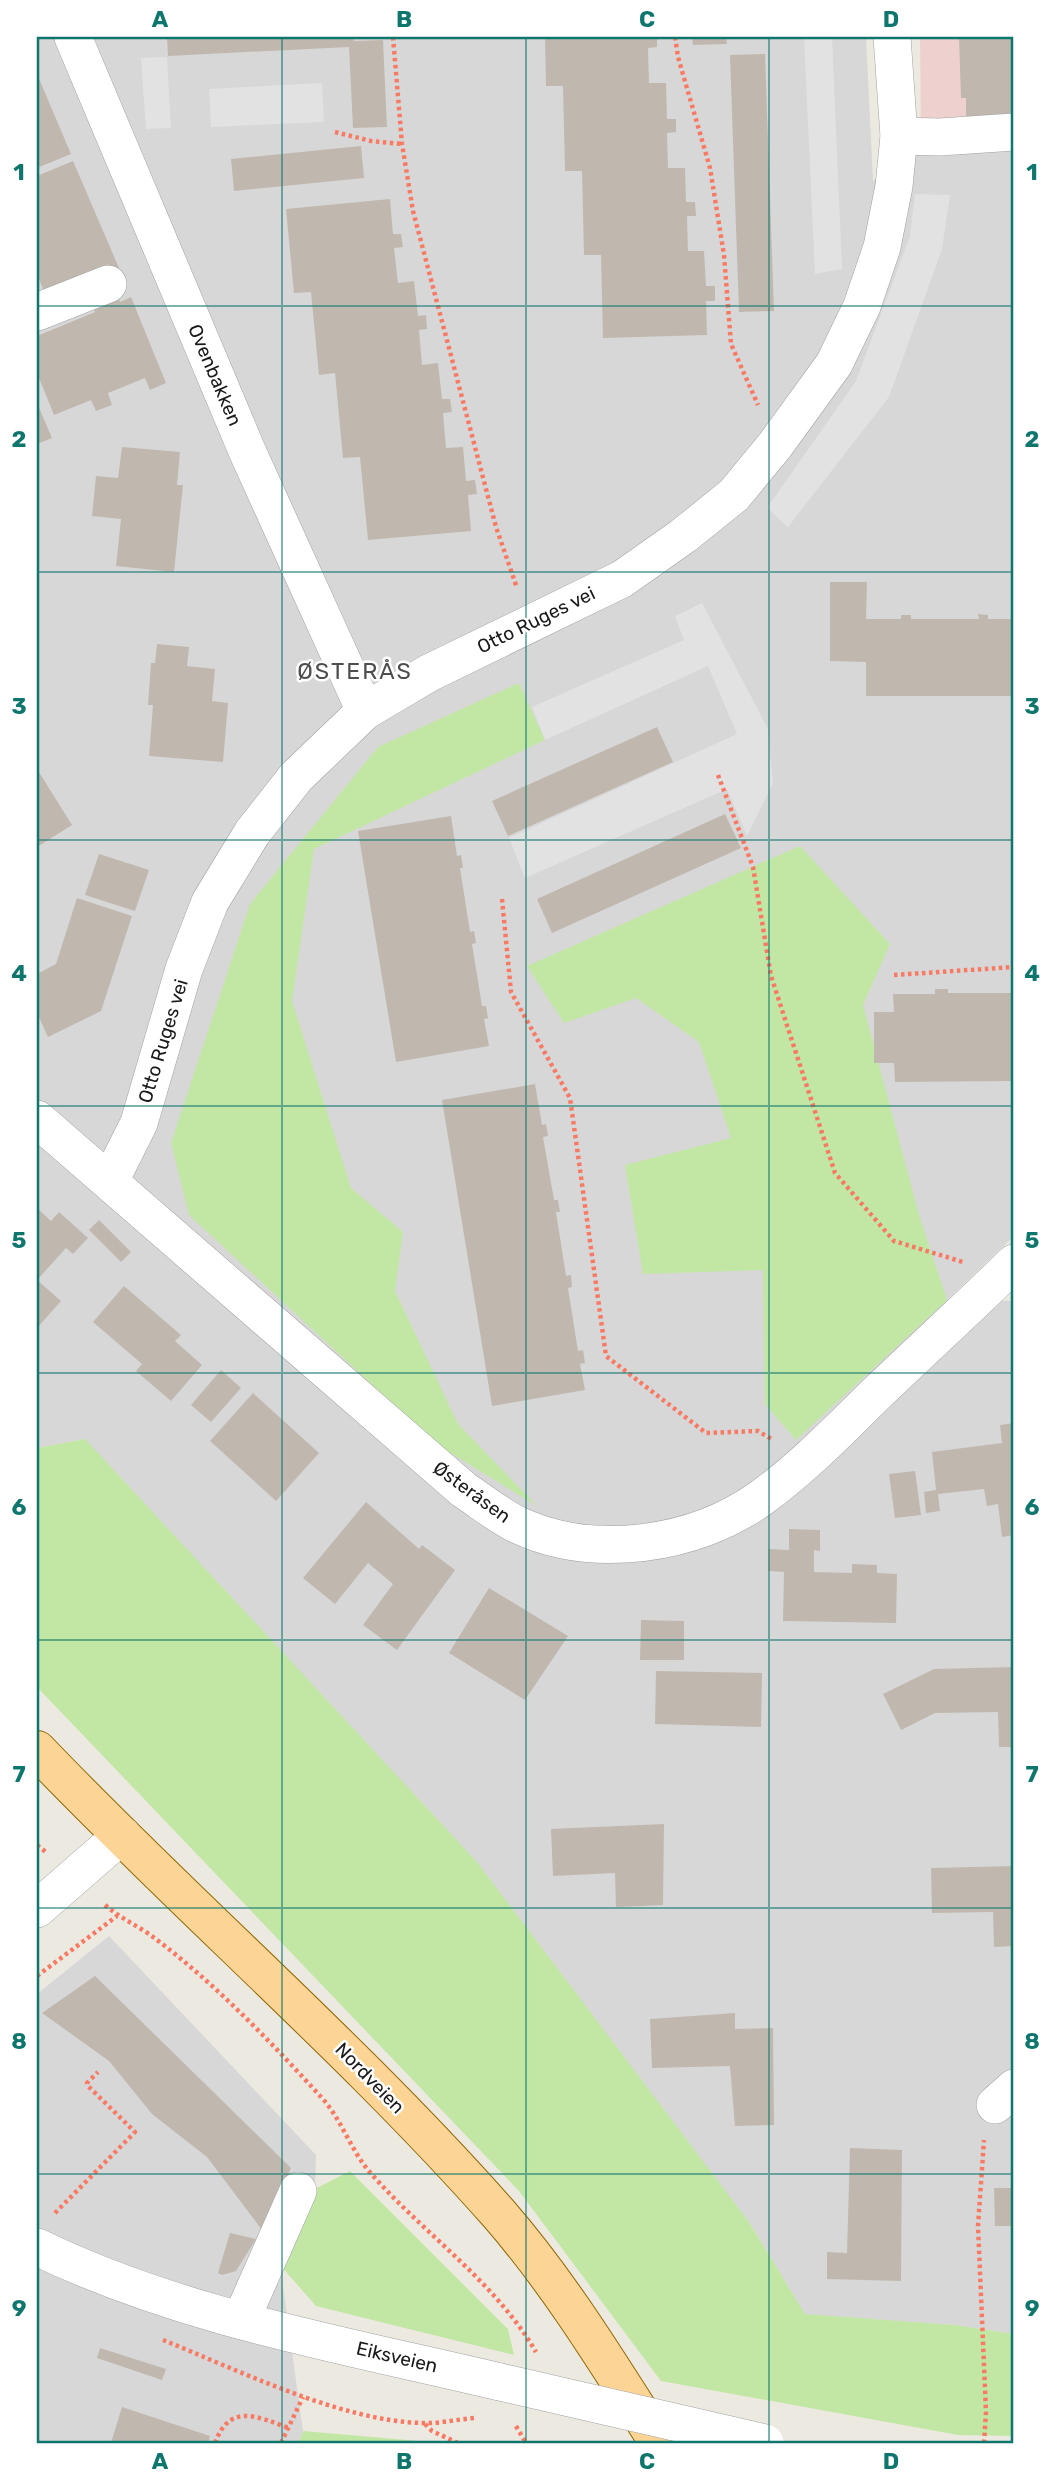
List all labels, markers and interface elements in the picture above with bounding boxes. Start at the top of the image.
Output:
text: A [152,5,169,33]
text: B [396,5,412,33]
text: C [639,5,655,33]
text: D [883,5,899,33]
text: 1 [13,158,25,186]
text: 1 [1026,158,1038,186]
street label: Ovenbakken [183,321,247,429]
text: 2 [12,425,26,453]
text: 2 [1025,425,1039,453]
street label: Otto Ruges vei [473,582,599,658]
district label: ØSTERÅS [297,657,413,685]
text: 3 [11,692,27,720]
text: 3 [1024,692,1040,720]
text: 4 [11,959,27,987]
text: 4 [1024,959,1040,987]
street label: Otto Ruges vei [133,976,193,1106]
text: 5 [12,1226,27,1254]
text: 5 [1025,1226,1040,1254]
street label: Østeråsen [429,1456,515,1528]
text: 6 [12,1493,27,1521]
text: 6 [1025,1493,1040,1521]
text: 7 [12,1760,26,1788]
text: 7 [1025,1760,1039,1788]
text: 8 [11,2027,27,2055]
text: 8 [1024,2027,1040,2055]
street label: Nordveien [330,2038,410,2118]
text: 9 [12,2294,26,2322]
text: 9 [1025,2294,1039,2322]
street label: Eiksveien [354,2336,440,2378]
text: A [152,2447,169,2475]
text: B [396,2447,412,2475]
text: C [639,2447,655,2475]
text: D [883,2447,899,2475]

